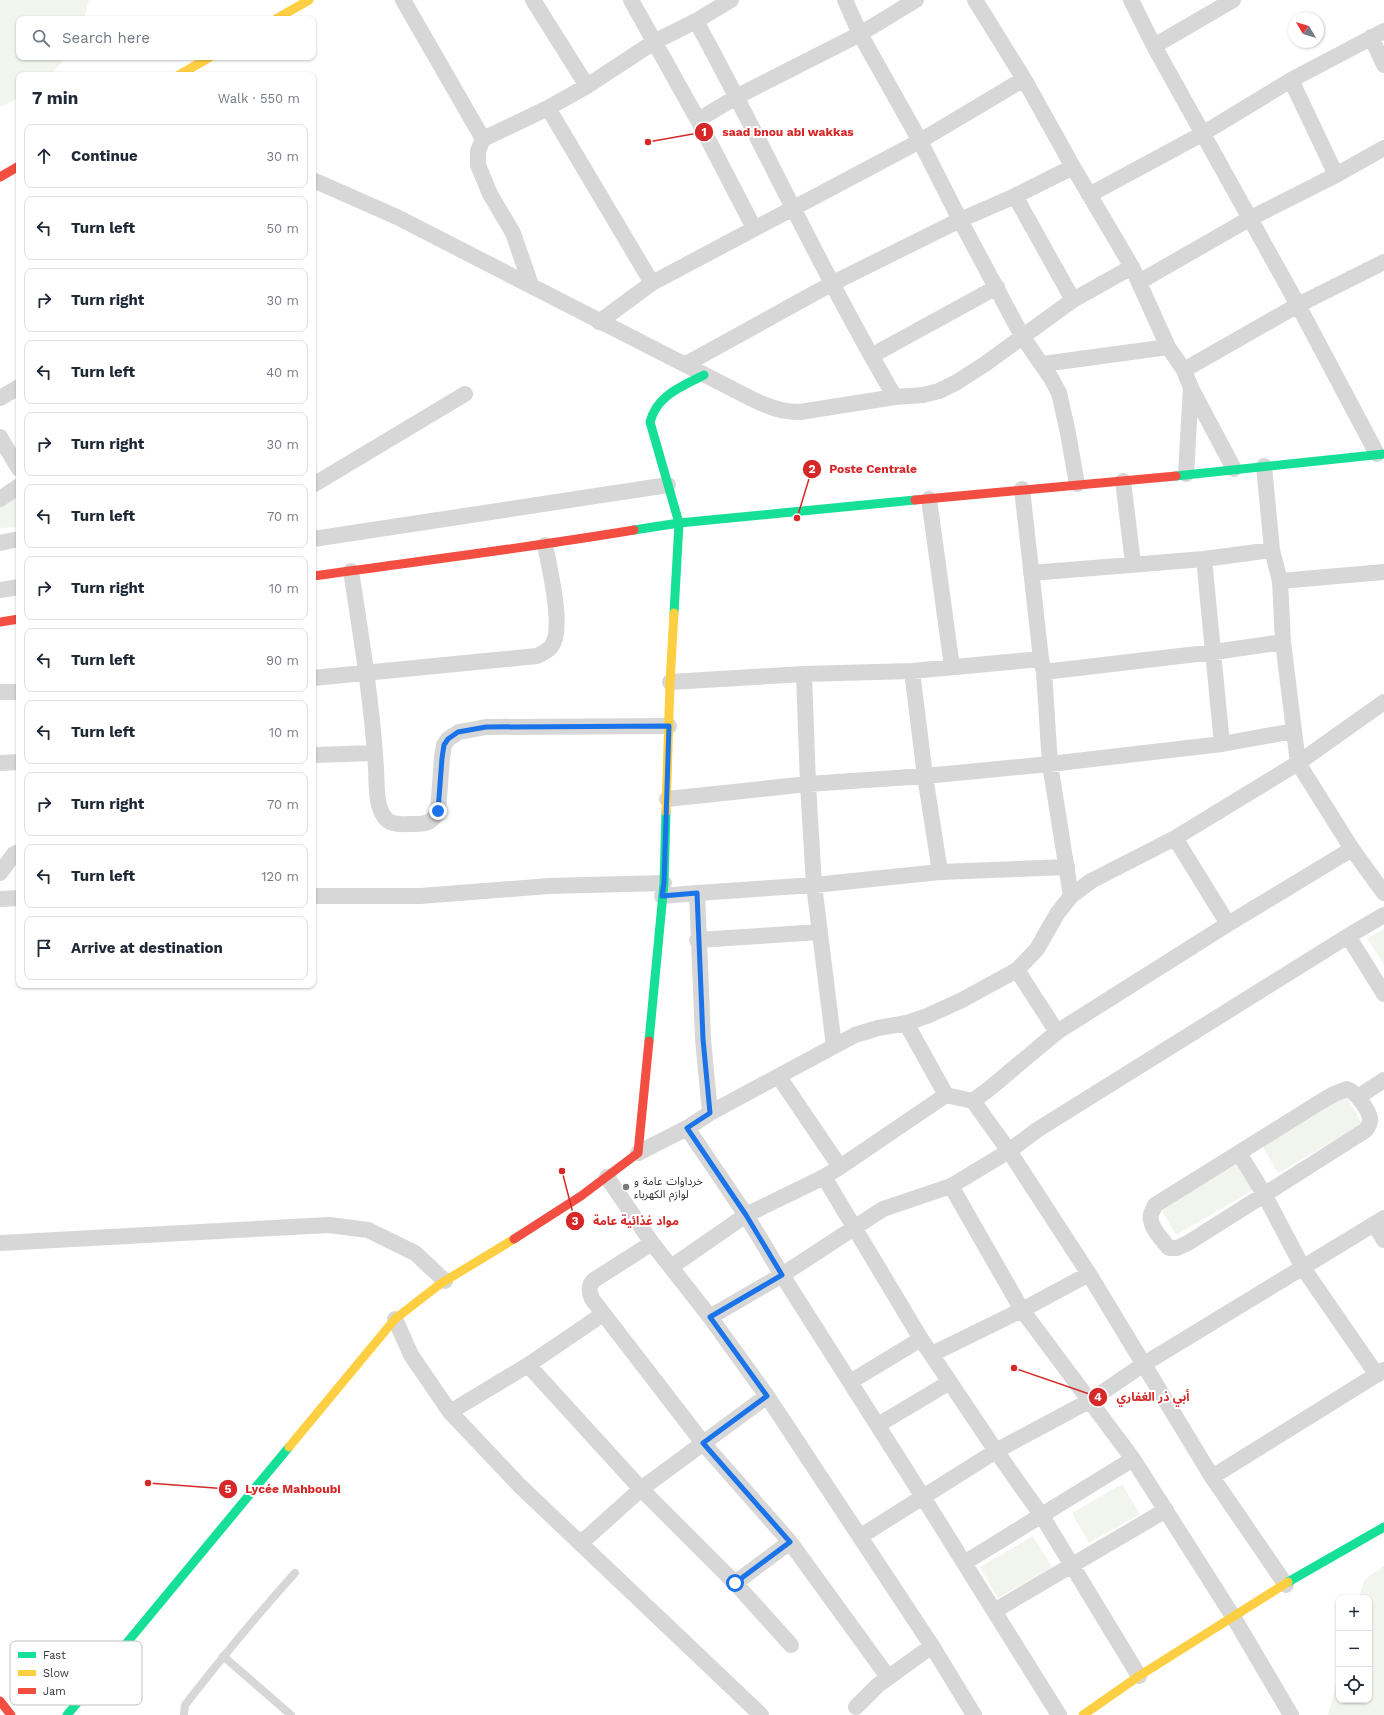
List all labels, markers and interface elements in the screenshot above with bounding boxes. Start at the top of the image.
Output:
north arrow [1288,12,1324,48]
search box [16,16,316,60]
icon: search [30,27,52,49]
text: Search here [62,29,150,47]
text: 7 min [32,88,78,108]
text: Walk · 550 m [218,91,300,106]
callout: saad bnou abi wakkas [694,120,862,144]
text: 1 [701,125,707,139]
text: saad bnou abi wakkas [722,125,854,139]
icon: ahead [33,145,55,167]
text: Continue [71,147,138,165]
text: 30 m [267,149,299,164]
icon: left [33,217,55,239]
text: Turn left [71,219,135,237]
text: 50 m [267,221,299,236]
icon: right [33,289,55,311]
text: Turn right [71,291,144,309]
text: 30 m [267,293,299,308]
icon: left [33,361,55,383]
text: Turn left [71,363,135,381]
text: 40 m [266,365,299,380]
icon: right [33,433,55,455]
text: Turn right [71,435,144,453]
text: 30 m [267,437,299,452]
callout: Poste Centrale [802,457,925,481]
text: 2 [808,462,816,476]
text: Poste Centrale [829,462,917,476]
icon: left [33,505,55,527]
text: Turn left [71,507,135,525]
text: 70 m [267,509,299,524]
icon: right [33,577,55,599]
text: Turn right [71,579,144,597]
text: 10 m [269,581,299,596]
icon: left [33,649,55,671]
text: Turn left [71,651,135,669]
text: 90 m [266,653,299,668]
icon: left [33,721,55,743]
text: Turn left [71,723,135,741]
text: 10 m [269,725,299,740]
icon: right [33,793,55,815]
text: Turn right [71,795,144,813]
text: 70 m [267,797,299,812]
route end [429,802,447,820]
icon: left [33,865,55,887]
text: Turn left [71,867,135,885]
text: 120 m [261,869,299,884]
icon: arrive [33,937,55,959]
text: Arrive at destination [71,939,223,957]
place label: خرداوات عامة و لوازم الكهرباء [634,1175,704,1202]
marker: خرداوات عامة و لوازم الكهرباء [621,1182,631,1192]
callout: مواد غذائية عامة [565,1209,687,1233]
text: 3 [571,1214,579,1228]
text: مواد غذائية عامة [593,1214,679,1228]
callout: أبي ذر الغفاري [1088,1385,1197,1409]
text: أبي ذر الغفاري [1116,1389,1190,1407]
text: 4 [1094,1390,1102,1404]
callout: Lycée Mahboubi [218,1477,349,1501]
text: 5 [225,1482,232,1496]
text: Lycée Mahboubi [245,1482,341,1496]
route start [726,1574,744,1592]
map controls [1336,1595,1372,1703]
button: + [1336,1595,1372,1631]
button: − [1336,1631,1372,1667]
legend [10,1641,142,1705]
text: Fast [43,1649,66,1662]
text: Slow [43,1667,69,1680]
button: locate [1336,1667,1372,1703]
text: Jam [43,1685,66,1698]

